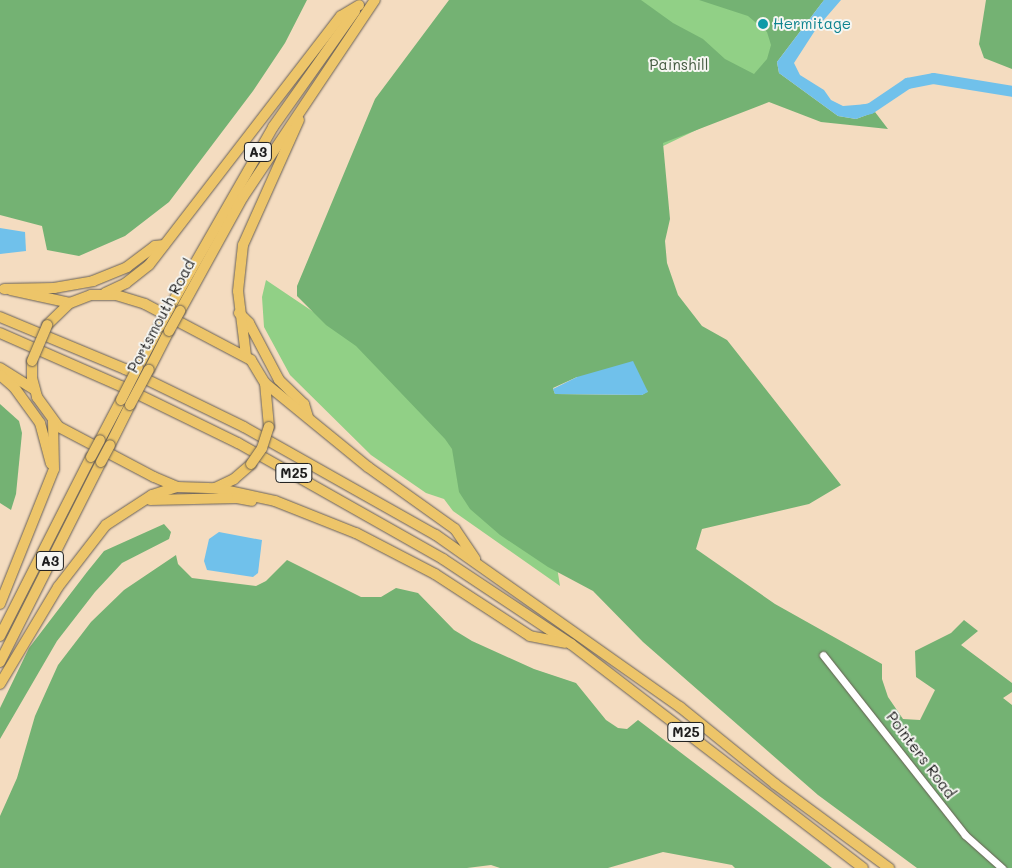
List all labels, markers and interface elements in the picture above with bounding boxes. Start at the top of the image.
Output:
place label: Hermitage [773,15,851,33]
marker: Hermitage [757,18,769,30]
park label: Painshill [649,56,709,74]
road number: A3 [243,140,273,163]
street label: Portsmouth Road [124,256,198,376]
road number: M25 [275,462,313,484]
road number: A3 [35,550,65,572]
street label: Pointers Road [883,708,959,802]
road number: M25 [667,720,705,744]

